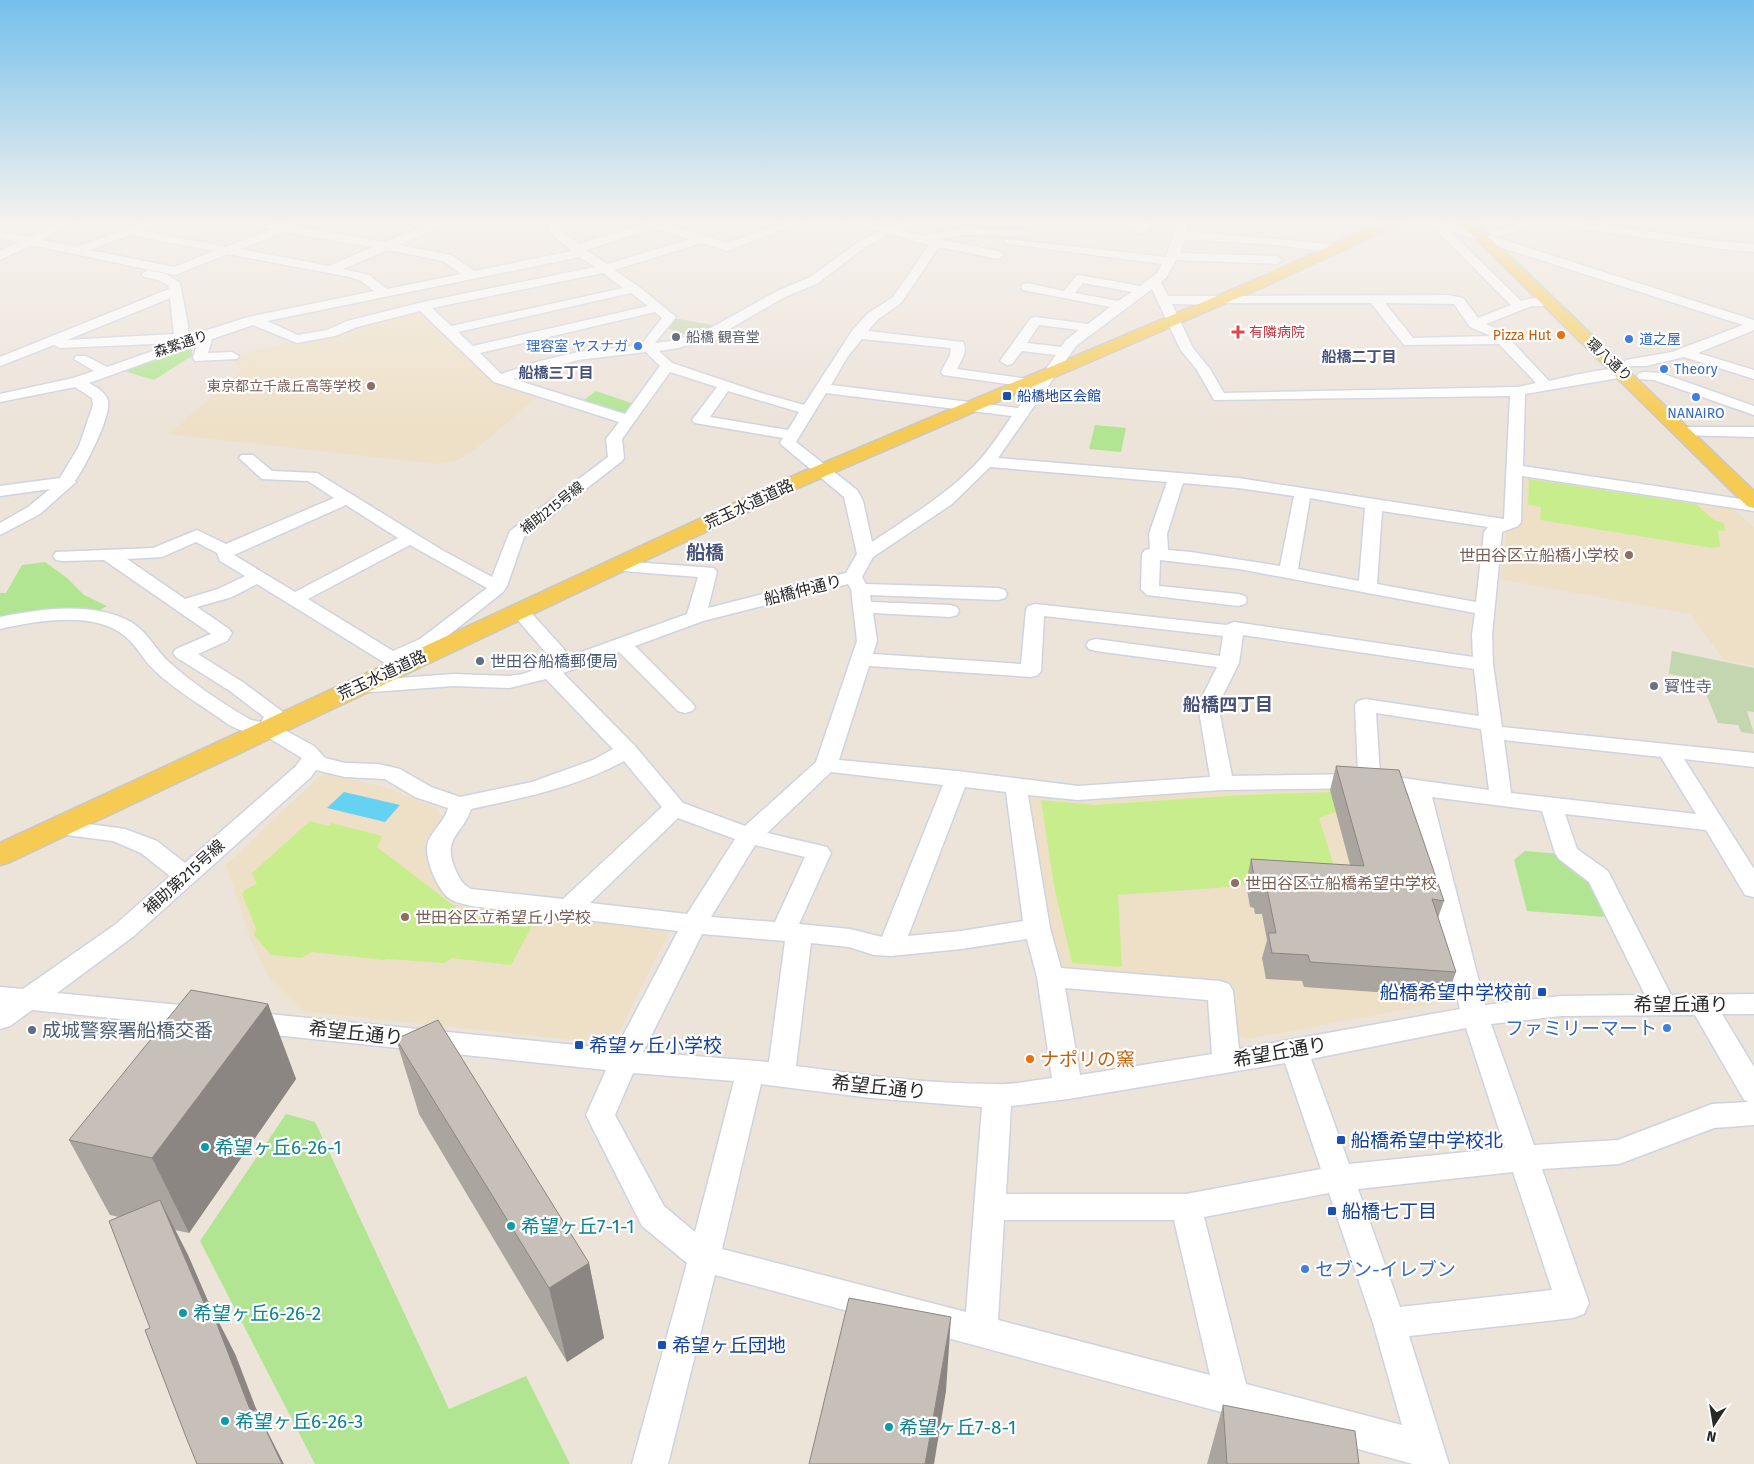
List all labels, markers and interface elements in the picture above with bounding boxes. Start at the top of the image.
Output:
place label: 有隣病院 [1249,324,1305,341]
marker: 有隣病院 [1231,325,1245,339]
street label: 森繁通り [152,327,210,361]
place label: Pizza Hut [1493,327,1552,344]
place label: 船橋 観音堂 [686,329,760,346]
marker: Pizza Hut [1555,329,1567,341]
marker: 船橋 観音堂 [670,331,682,343]
place label: 道之屋 [1639,331,1681,348]
marker: 道之屋 [1623,333,1635,345]
street label: 環八通り [1583,335,1635,385]
place label: 理容室 ヤスナガ [526,338,628,355]
marker: 理容室 ヤスナガ [632,340,644,352]
district label: 船橋二丁目 [1321,348,1397,366]
place label: Theory [1674,361,1718,378]
marker: Theory [1658,363,1670,375]
district label: 船橋三丁目 [518,364,594,382]
place label: 東京都立千歳丘高等学校 [207,378,361,395]
marker: 東京都立千歳丘高等学校 [365,380,377,392]
place label: 船橋地区会館 [1017,388,1101,405]
marker: 船橋地区会館 [1001,390,1013,402]
marker: NANAIRO [1690,391,1702,403]
place label: NANAIRO [1667,405,1725,422]
street label: 荒玉水道道路 [701,475,797,533]
street label: 補助215号線 [517,478,587,538]
district label: 船橋 [686,541,724,564]
place label: 世田谷区立船橋小学校 [1459,546,1619,565]
marker: 世田谷区立船橋小学校 [1623,549,1635,561]
street label: 船橋仲通り [762,571,844,609]
street label: 荒玉水道道路 [334,646,430,704]
place label: 世田谷船橋郵便局 [490,652,618,671]
marker: 世田谷船橋郵便局 [474,655,486,667]
place label: 寳性寺 [1664,677,1712,696]
marker: 寳性寺 [1648,680,1660,692]
district label: 船橋四丁目 [1183,694,1273,716]
street label: 補助第215号線 [140,836,228,918]
place label: 世田谷区立船橋希望中学校 [1245,874,1437,893]
marker: 世田谷区立船橋希望中学校 [1229,877,1241,889]
place label: 世田谷区立希望丘小学校 [415,908,591,927]
marker: 世田谷区立希望丘小学校 [399,911,411,923]
place label: 船橋希望中学校前 [1380,981,1532,1004]
marker: 船橋希望中学校前 [1536,986,1548,998]
street label: 希望丘通り [1633,993,1729,1016]
street label: 希望丘通り [308,1017,404,1049]
place label: ファミリーマート [1505,1017,1657,1040]
place label: 成城警察署船橋交番 [42,1019,213,1042]
marker: ファミリーマート [1661,1022,1673,1034]
marker: 成城警察署船橋交番 [26,1024,38,1036]
street label: 希望丘通り [1231,1032,1329,1072]
place label: 希望ヶ丘小学校 [589,1034,722,1057]
marker: 希望ヶ丘小学校 [573,1039,585,1051]
place label: ナポリの窯 [1040,1048,1135,1071]
marker: ナポリの窯 [1024,1053,1036,1065]
street label: 希望丘通り [831,1071,927,1103]
place label: 船橋希望中学校北 [1351,1129,1503,1152]
marker: 船橋希望中学校北 [1335,1134,1347,1146]
place label: 希望ヶ丘6-26-1 [215,1136,342,1159]
marker: 希望ヶ丘6-26-1 [199,1141,211,1153]
place label: 船橋七丁目 [1342,1200,1437,1223]
marker: 船橋七丁目 [1326,1205,1338,1217]
place label: 希望ヶ丘7-1-1 [521,1215,635,1238]
marker: 希望ヶ丘7-1-1 [505,1220,517,1232]
place label: セブン-イレブン [1315,1258,1456,1281]
marker: セブン-イレブン [1299,1263,1311,1275]
place label: 希望ヶ丘6-26-2 [193,1302,321,1325]
marker: 希望ヶ丘6-26-2 [177,1307,189,1319]
place label: 希望ヶ丘団地 [672,1334,786,1357]
marker: 希望ヶ丘団地 [656,1339,668,1351]
north arrow [1689,1399,1739,1449]
place label: 希望ヶ丘6-26-3 [235,1410,363,1433]
marker: 希望ヶ丘6-26-3 [219,1415,231,1427]
place label: 希望ヶ丘7-8-1 [899,1416,1016,1439]
marker: 希望ヶ丘7-8-1 [883,1421,895,1433]
text: N [1705,1427,1718,1446]

